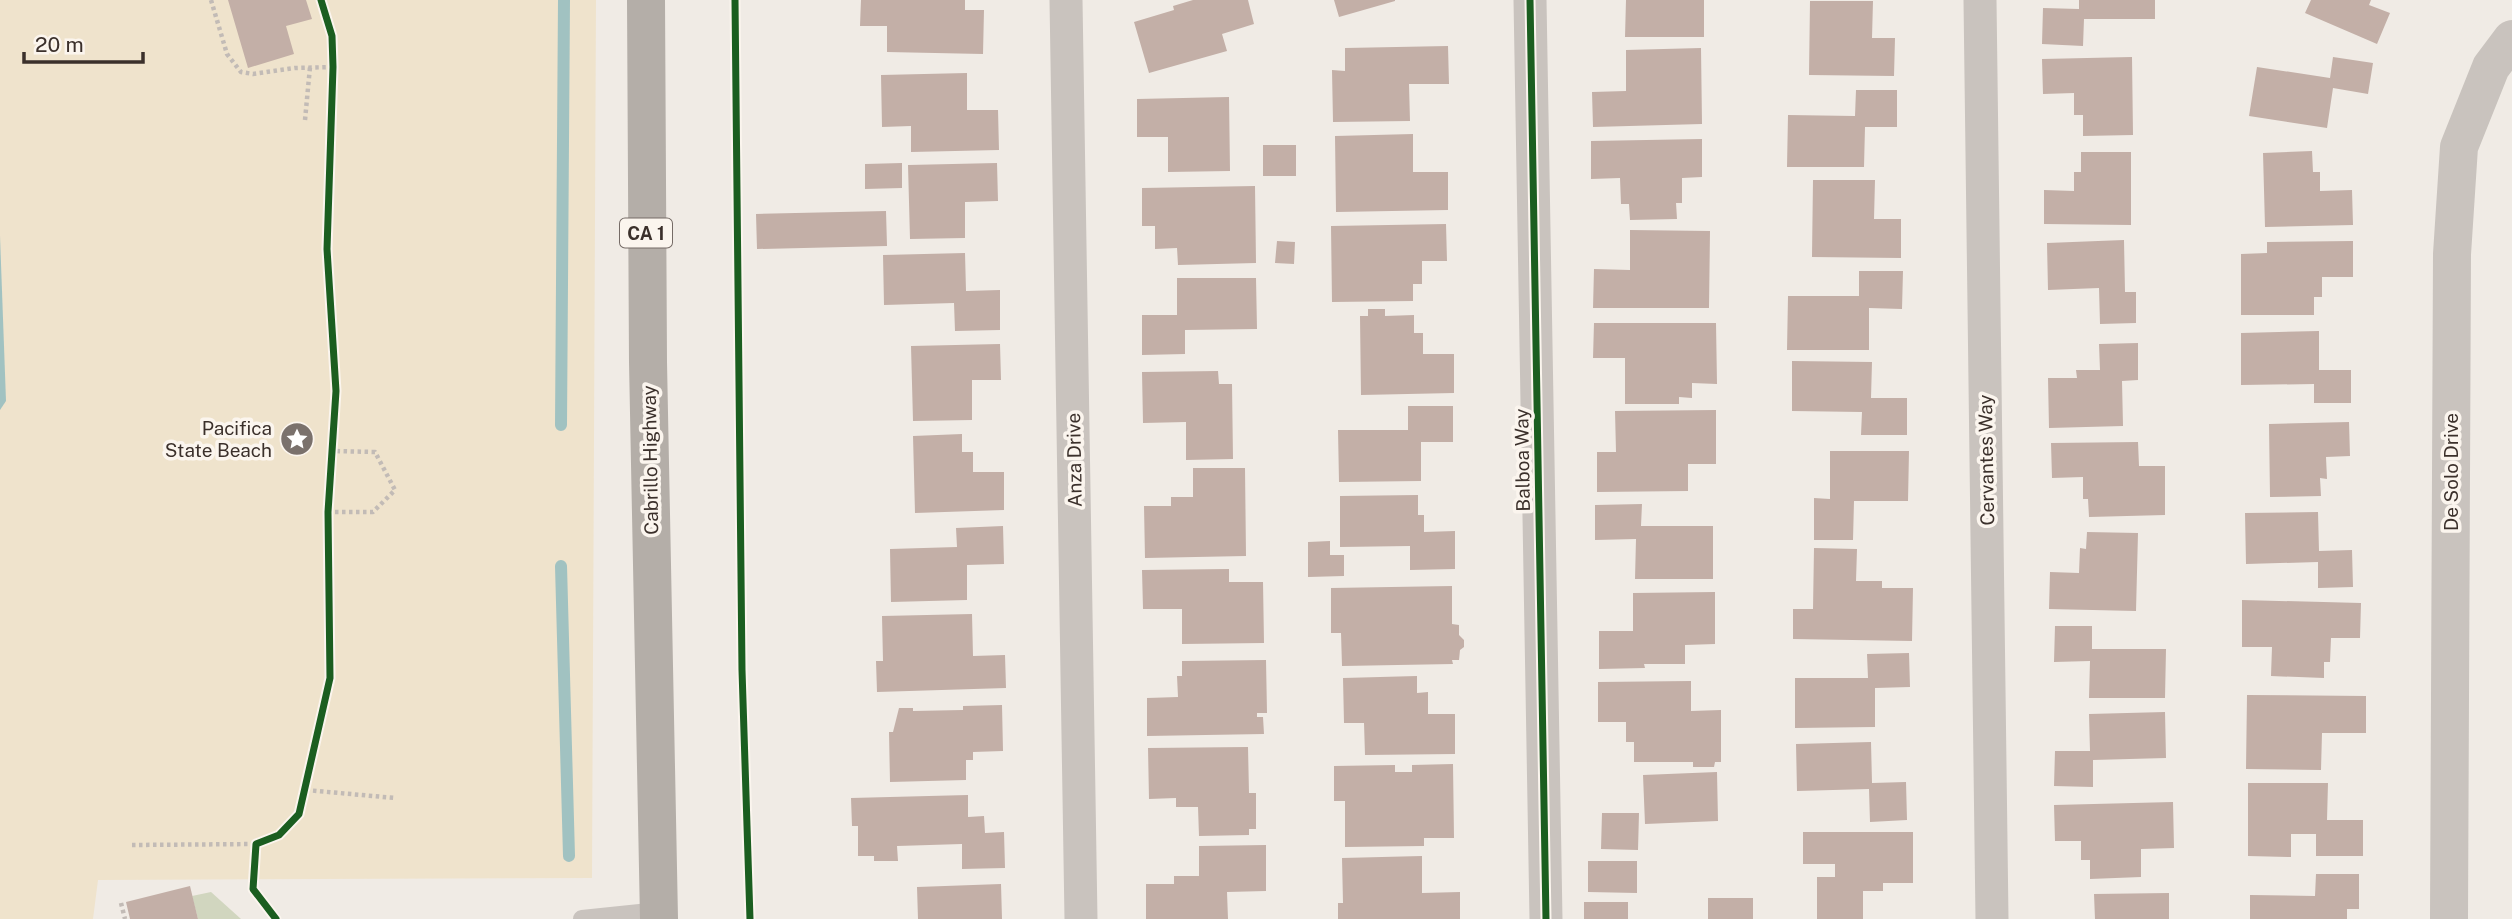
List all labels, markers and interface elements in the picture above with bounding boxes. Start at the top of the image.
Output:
scale bar [24,21,144,65]
text: 20 m [35,32,84,57]
road number: CA 1 [620,218,672,247]
street label: Cabrillo Highway [638,385,662,535]
street label: Cervantes Way [1974,394,1998,526]
street label: Balboa Way [1510,408,1534,512]
street label: Anza Drive [1062,413,1086,507]
street label: De Solo Drive [2440,413,2462,531]
place label: Pacifica State Beach [165,417,272,461]
place icon: Pacifica State Beach [278,420,316,458]

